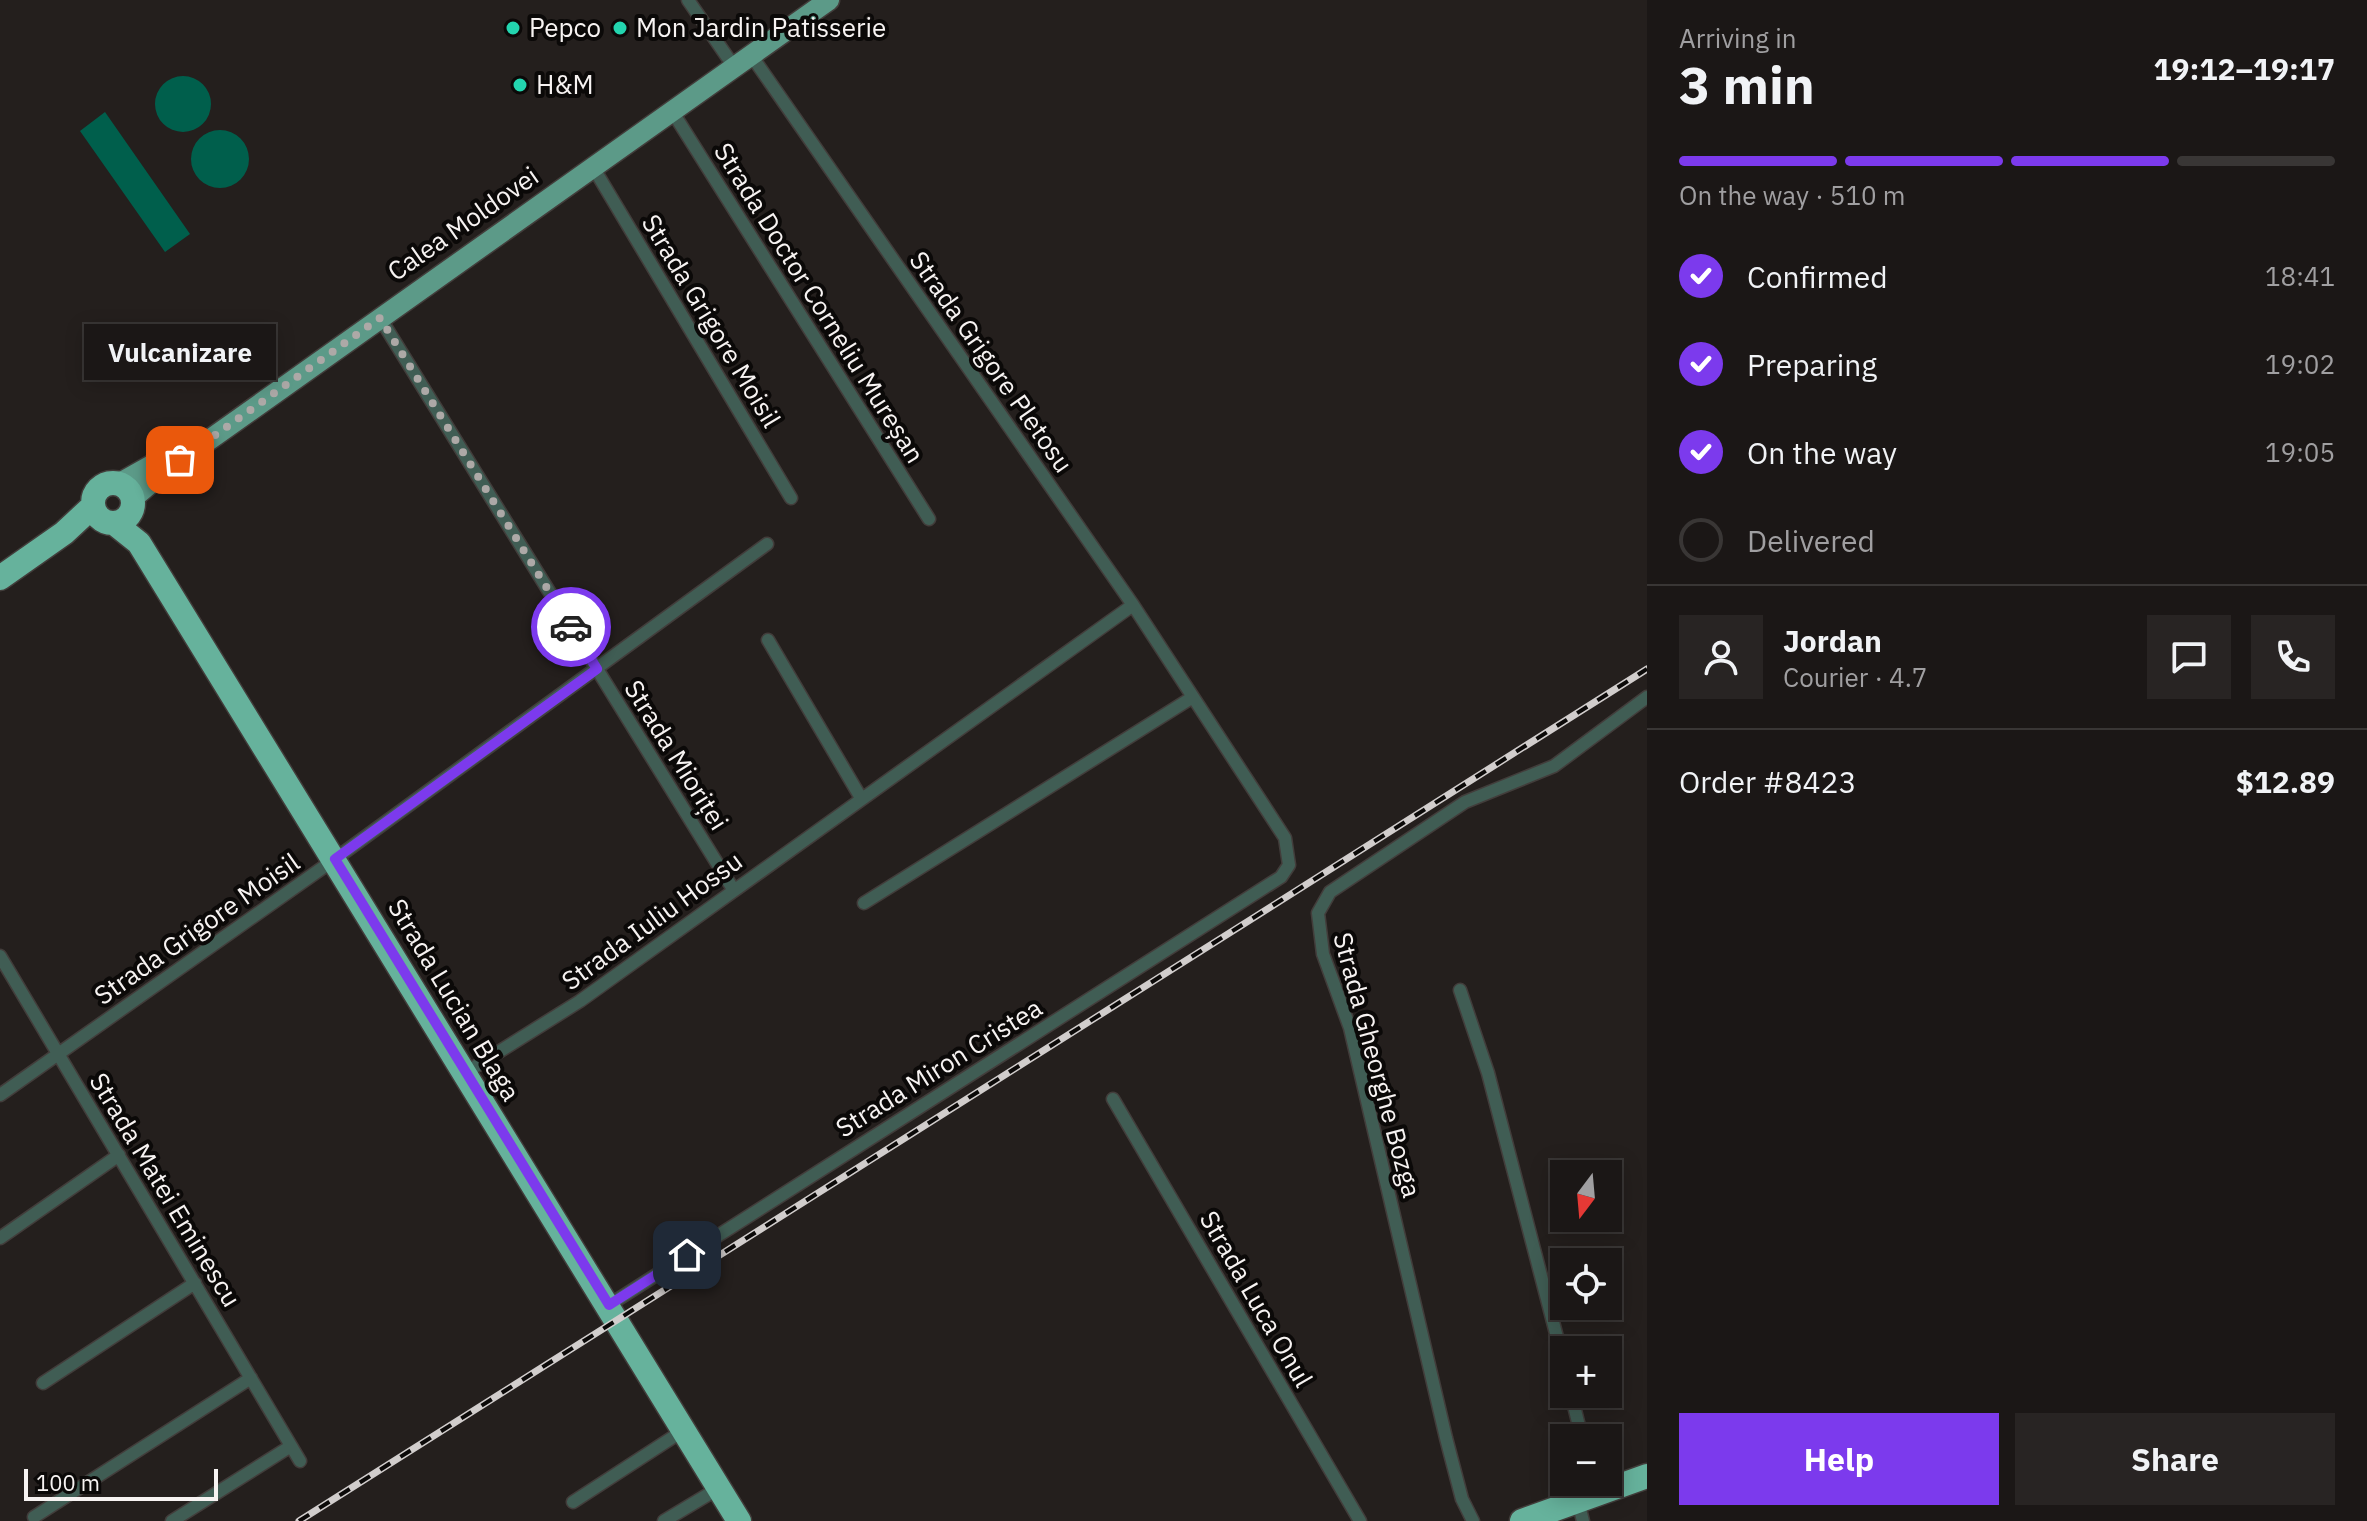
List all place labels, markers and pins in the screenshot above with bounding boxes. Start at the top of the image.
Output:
place label: Pepco [529,10,601,44]
place label: Mon Jardin Patisserie [636,10,886,44]
marker: Pepco [504,19,522,37]
marker: Mon Jardin Patisserie [611,19,629,37]
place label: H&M [536,67,594,101]
marker: H&M [511,76,529,94]
callout: Vulcanizare [84,324,276,380]
pin [146,426,214,494]
pin [653,1221,721,1289]

